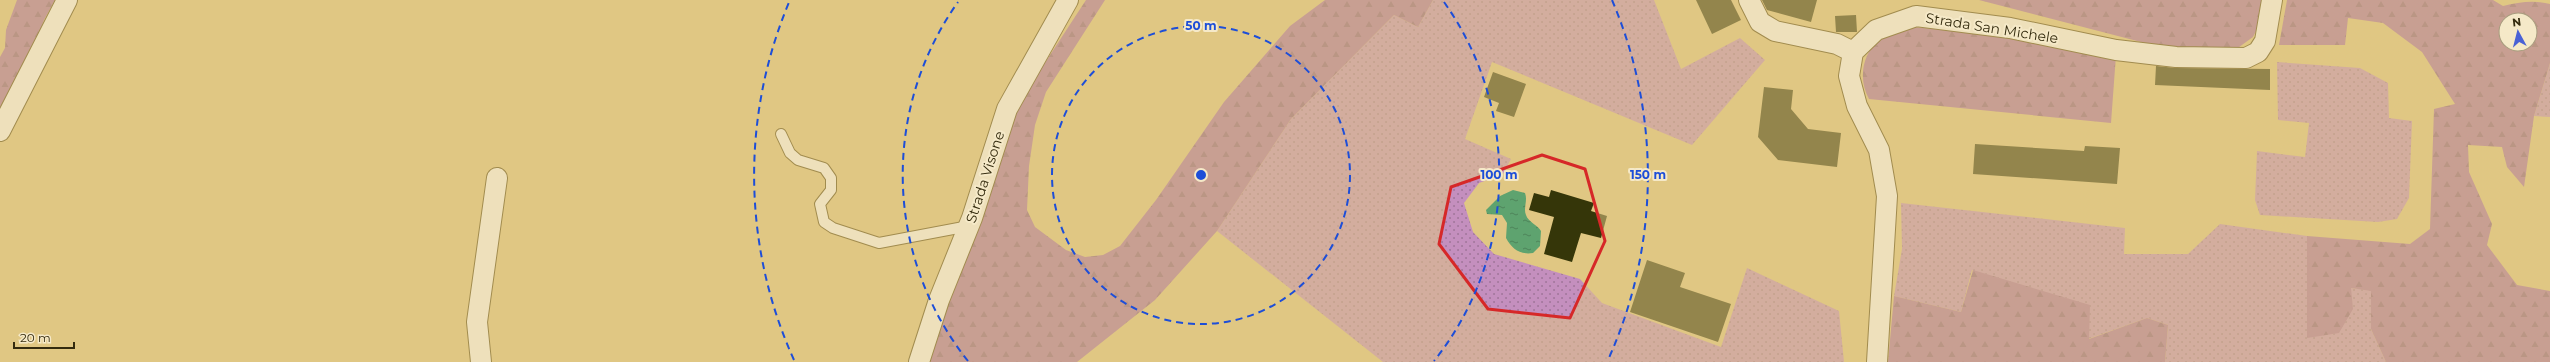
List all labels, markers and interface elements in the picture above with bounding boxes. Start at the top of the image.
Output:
street label: Strada San Michele [1924,9,2060,47]
north arrow [2498,12,2538,52]
text: N [2512,15,2522,30]
text: 50 m [1185,18,1217,33]
street label: Strada Visone [962,129,1008,225]
text: 100 m [1481,167,1517,182]
text: 150 m [1630,167,1666,182]
centre of rings [1194,168,1208,182]
scale bar [14,324,74,350]
text: 20 m [20,330,51,345]

